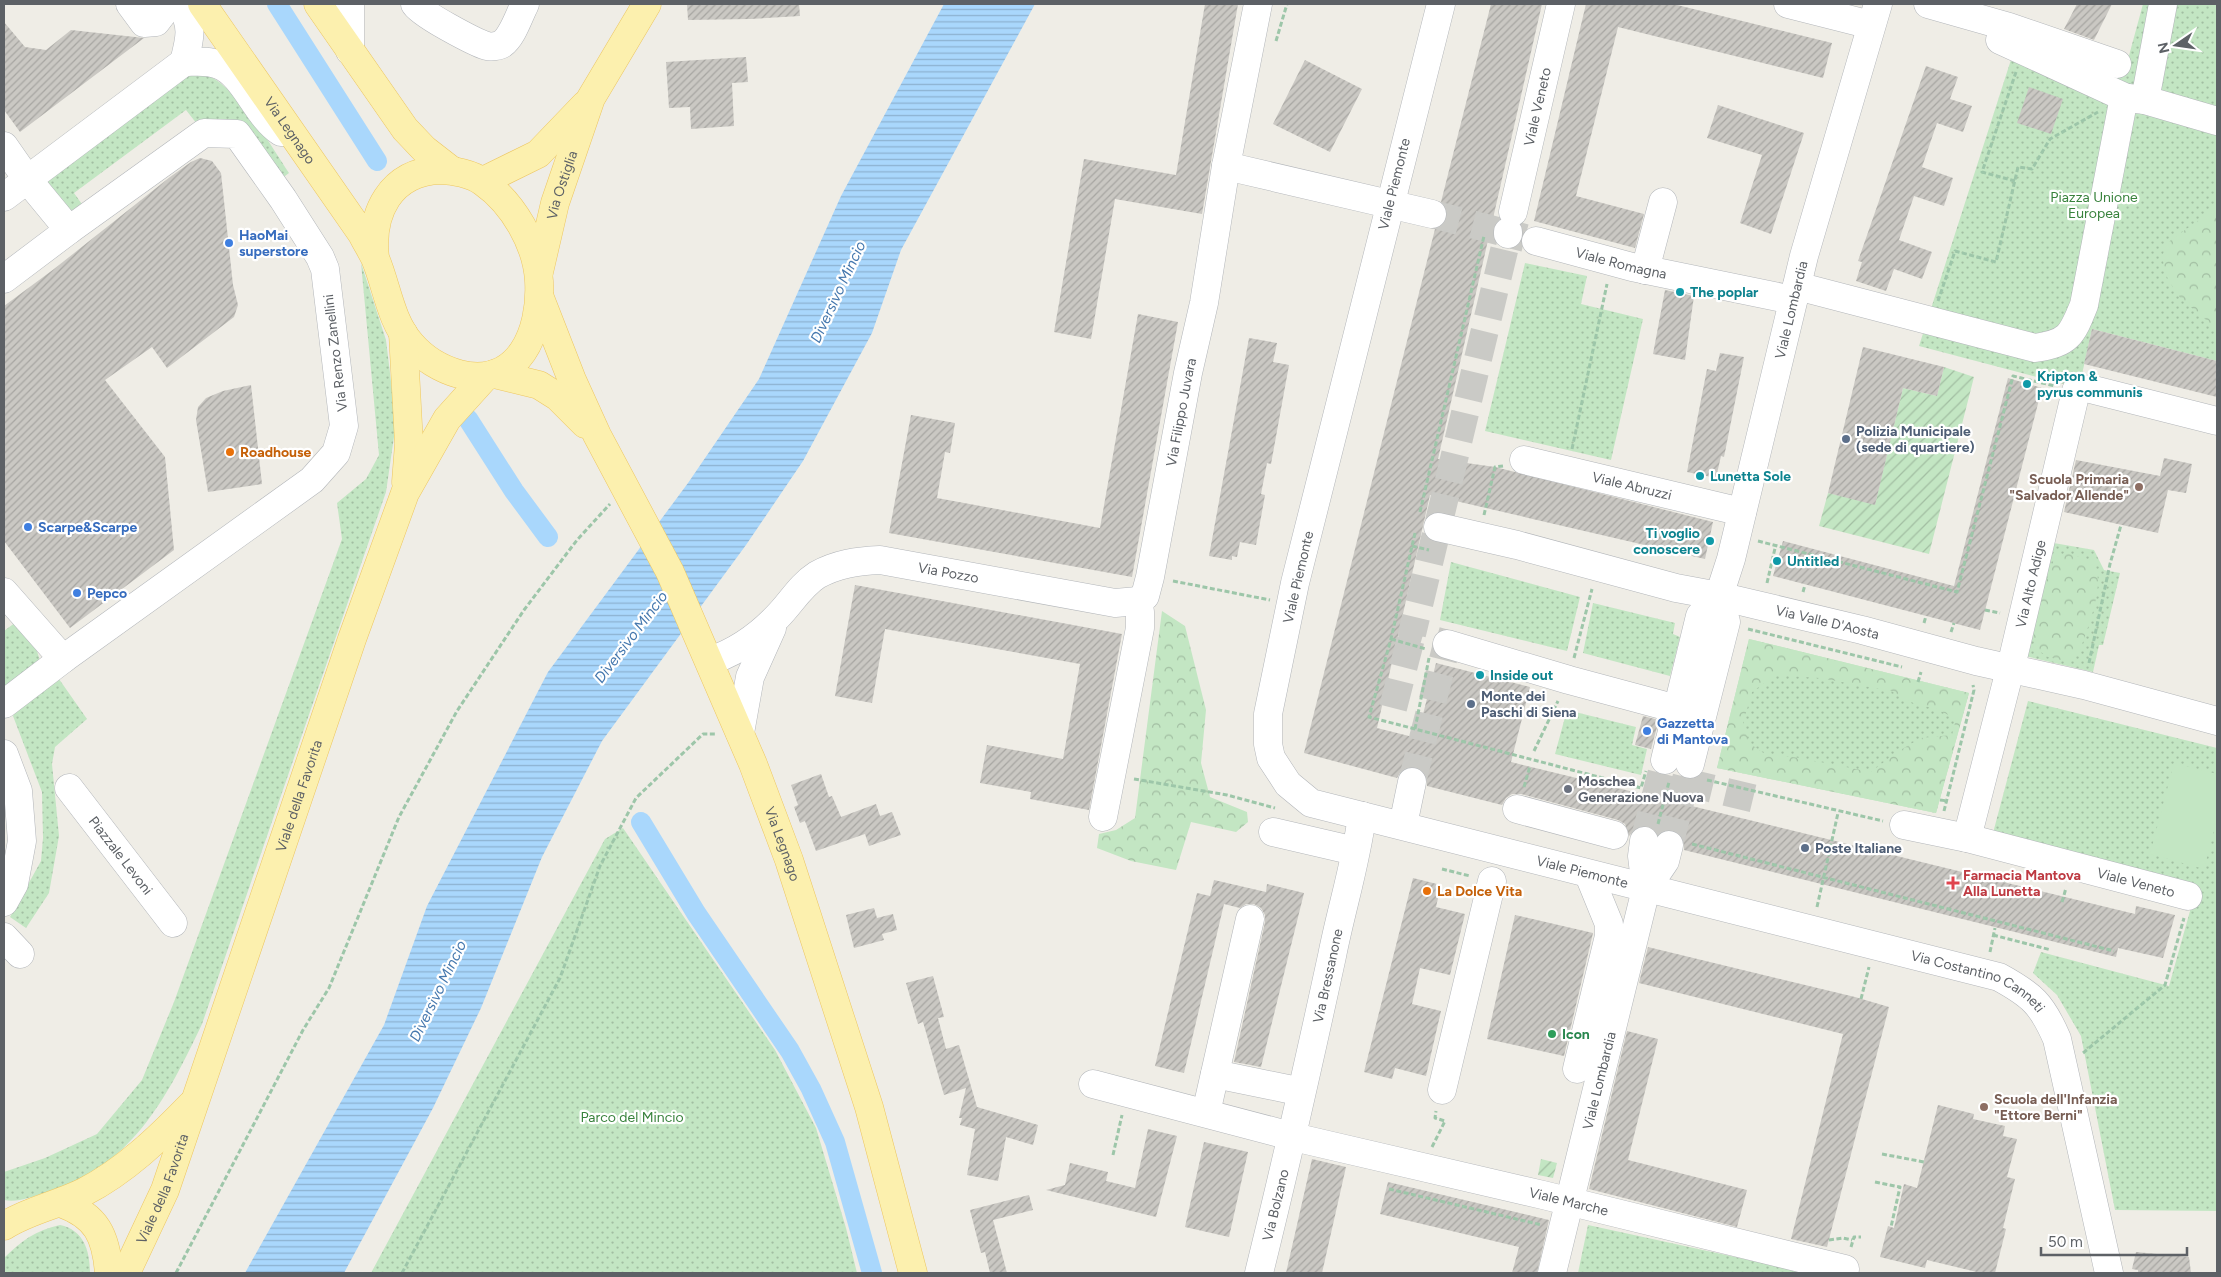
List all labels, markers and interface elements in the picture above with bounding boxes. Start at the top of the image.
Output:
north arrow [2151,20,2201,70]
text: N [2154,41,2173,55]
street label: Viale Veneto [1520,66,1555,148]
street label: Via Legnago [260,94,319,168]
street label: Viale Piemonte [1375,136,1414,232]
street label: Via Ostiglia [543,149,581,221]
park label: Piazza Unione Europea [2050,189,2138,222]
place label: HaoMai superstore [239,227,308,260]
marker: HaoMai superstore [223,237,235,249]
water label: Diversivo Mincio [807,238,870,346]
street label: Viale Romagna [1573,244,1668,283]
street label: Viale Lombardia [1772,259,1812,361]
place label: The poplar [1690,284,1759,301]
marker: The poplar [1674,286,1686,298]
street label: Via Renzo Zanellini [320,293,351,413]
street label: Via Filippo Juvara [1163,356,1200,468]
place label: Kripton & pyrus communis [2037,368,2143,401]
marker: Kripton & pyrus communis [2021,378,2033,390]
place label: Polizia Municipale (sede di quartiere) [1856,423,1975,456]
marker: Polizia Municipale (sede di quartiere) [1840,433,1852,445]
place label: Roadhouse [240,444,312,461]
marker: Roadhouse [224,446,236,458]
place label: Lunetta Sole [1710,468,1791,485]
street label: Viale Abruzzi [1590,469,1673,504]
marker: Lunetta Sole [1694,470,1706,482]
place label: Scuola Primaria "Salvador Allende" [2009,471,2129,504]
marker: Scuola Primaria "Salvador Allende" [2133,481,2145,493]
place label: Scarpe&Scarpe [38,519,137,536]
marker: Scarpe&Scarpe [22,521,34,533]
place label: Ti voglio conoscere [1633,525,1700,558]
street label: Viale Piemonte [1280,529,1317,625]
marker: Ti voglio conoscere [1704,535,1716,547]
street label: Via Alto Adige [2012,538,2050,630]
place label: Untitled [1787,553,1839,570]
marker: Untitled [1771,555,1783,567]
street label: Via Pozzo [917,559,980,587]
place label: Pepco [87,585,127,602]
marker: Pepco [71,587,83,599]
water label: Diversivo Mincio [591,587,672,686]
street label: Via Valle D'Aosta [1774,602,1881,643]
place label: Inside out [1490,667,1554,684]
marker: Inside out [1474,669,1486,681]
place label: Monte dei Paschi di Siena [1481,688,1577,721]
marker: Monte dei Paschi di Siena [1465,698,1477,710]
place label: Gazzetta di Mantova [1657,715,1728,748]
marker: Gazzetta di Mantova [1641,725,1653,737]
street label: Viale della Favorita [272,738,326,854]
place label: Moschea Generazione Nuova [1578,773,1704,806]
marker: Moschea Generazione Nuova [1562,783,1574,795]
street label: Via Legnago [761,804,803,883]
street label: Piazzale Levoni [85,813,156,898]
place label: Poste Italiane [1815,840,1902,857]
marker: Poste Italiane [1799,842,1811,854]
street label: Viale Piemonte [1535,852,1630,892]
street label: Viale Veneto [2095,864,2177,901]
place label: Farmacia Mantova Alla Lunetta [1963,867,2081,900]
marker: Farmacia Mantova Alla Lunetta [1947,877,1959,889]
place label: La Dolce Vita [1437,883,1522,900]
marker: La Dolce Vita [1421,885,1433,897]
street label: Via Bressanone [1310,927,1347,1025]
water label: Diversivo Mincio [406,937,470,1045]
street label: Via Costantino Canneti [1909,947,2048,1016]
place label: Icon [1562,1026,1590,1043]
marker: Icon [1546,1028,1558,1040]
street label: Viale Lombardia [1579,1030,1620,1132]
place label: Scuola dell'Infanzia "Ettore Berni" [1994,1091,2117,1124]
marker: Scuola dell'Infanzia "Ettore Berni" [1978,1101,1990,1113]
park label: Parco del Mincio [580,1109,684,1126]
street label: Viale della Favorita [133,1132,192,1247]
street label: Via Bolzano [1259,1168,1293,1243]
street label: Viale Marche [1527,1184,1610,1220]
scale bar [2041,1224,2187,1256]
text: 50 m [2048,1233,2083,1251]

